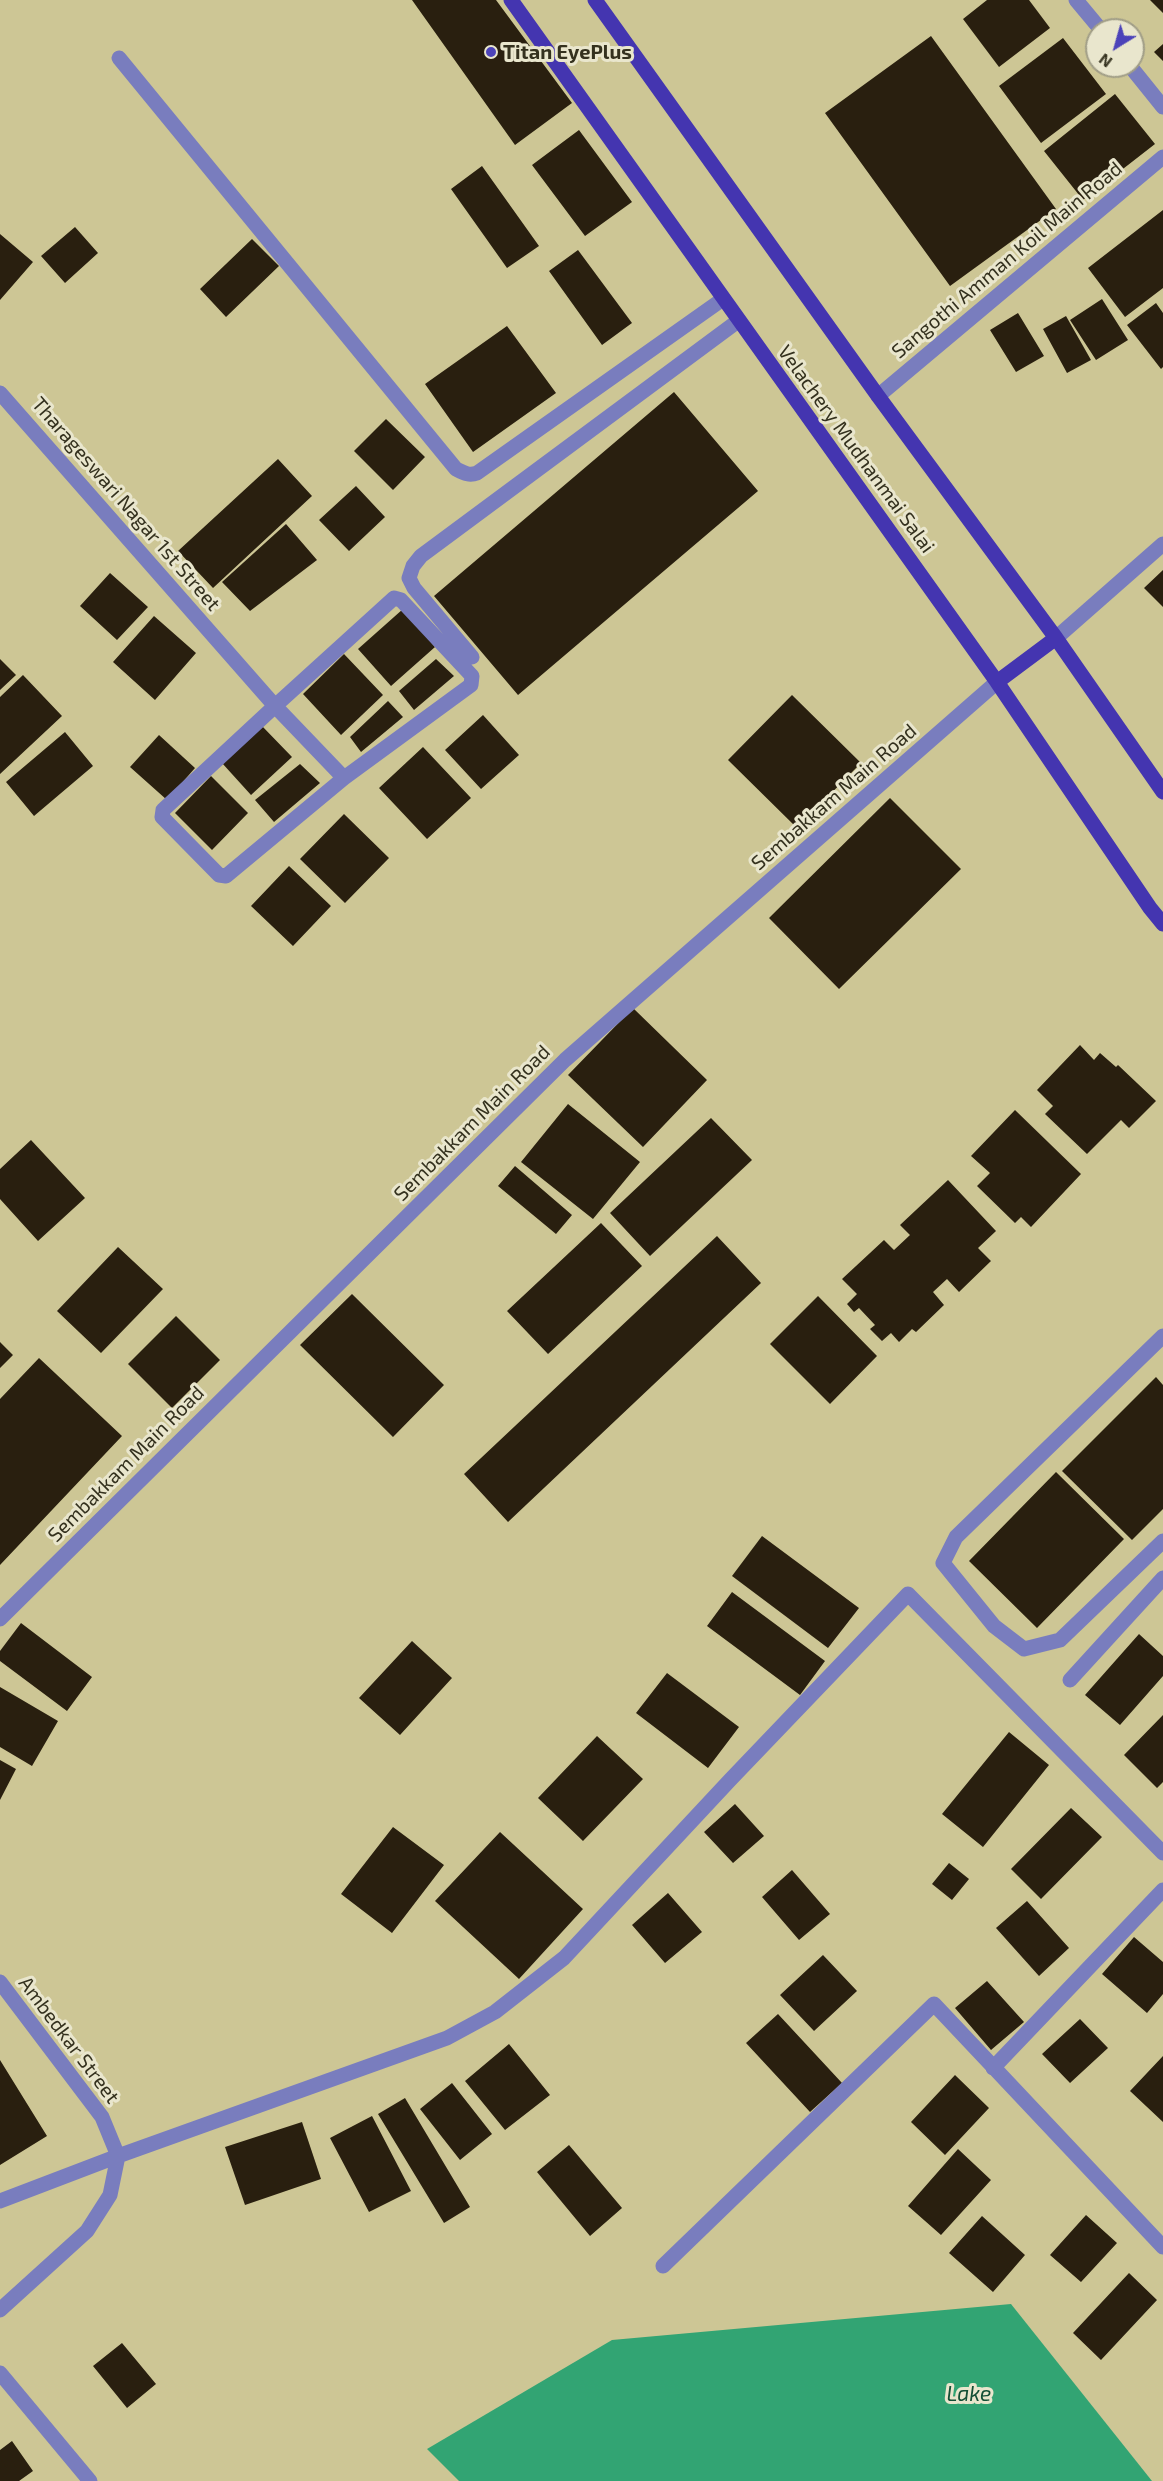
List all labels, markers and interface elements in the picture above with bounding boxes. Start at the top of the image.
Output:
north arrow [1085,18,1145,78]
place label: Titan EyePlus [503,40,632,64]
marker: Titan EyePlus [484,45,498,59]
text: N [1095,50,1115,72]
street label: Sangothi Amman Koil Main Road [887,157,1127,363]
street label: Velachery Mudhanmai Salai [773,340,939,558]
street label: Tharageswari Nagar 1st Street [27,392,225,616]
street label: Sembakkam Main Road [747,719,921,875]
street label: Sembakkam Main Road [389,1040,555,1206]
street label: Sembakkam Main Road [43,1381,209,1547]
street label: Ambedkar Street [13,1972,125,2108]
water label: Lake [947,2381,991,2407]

